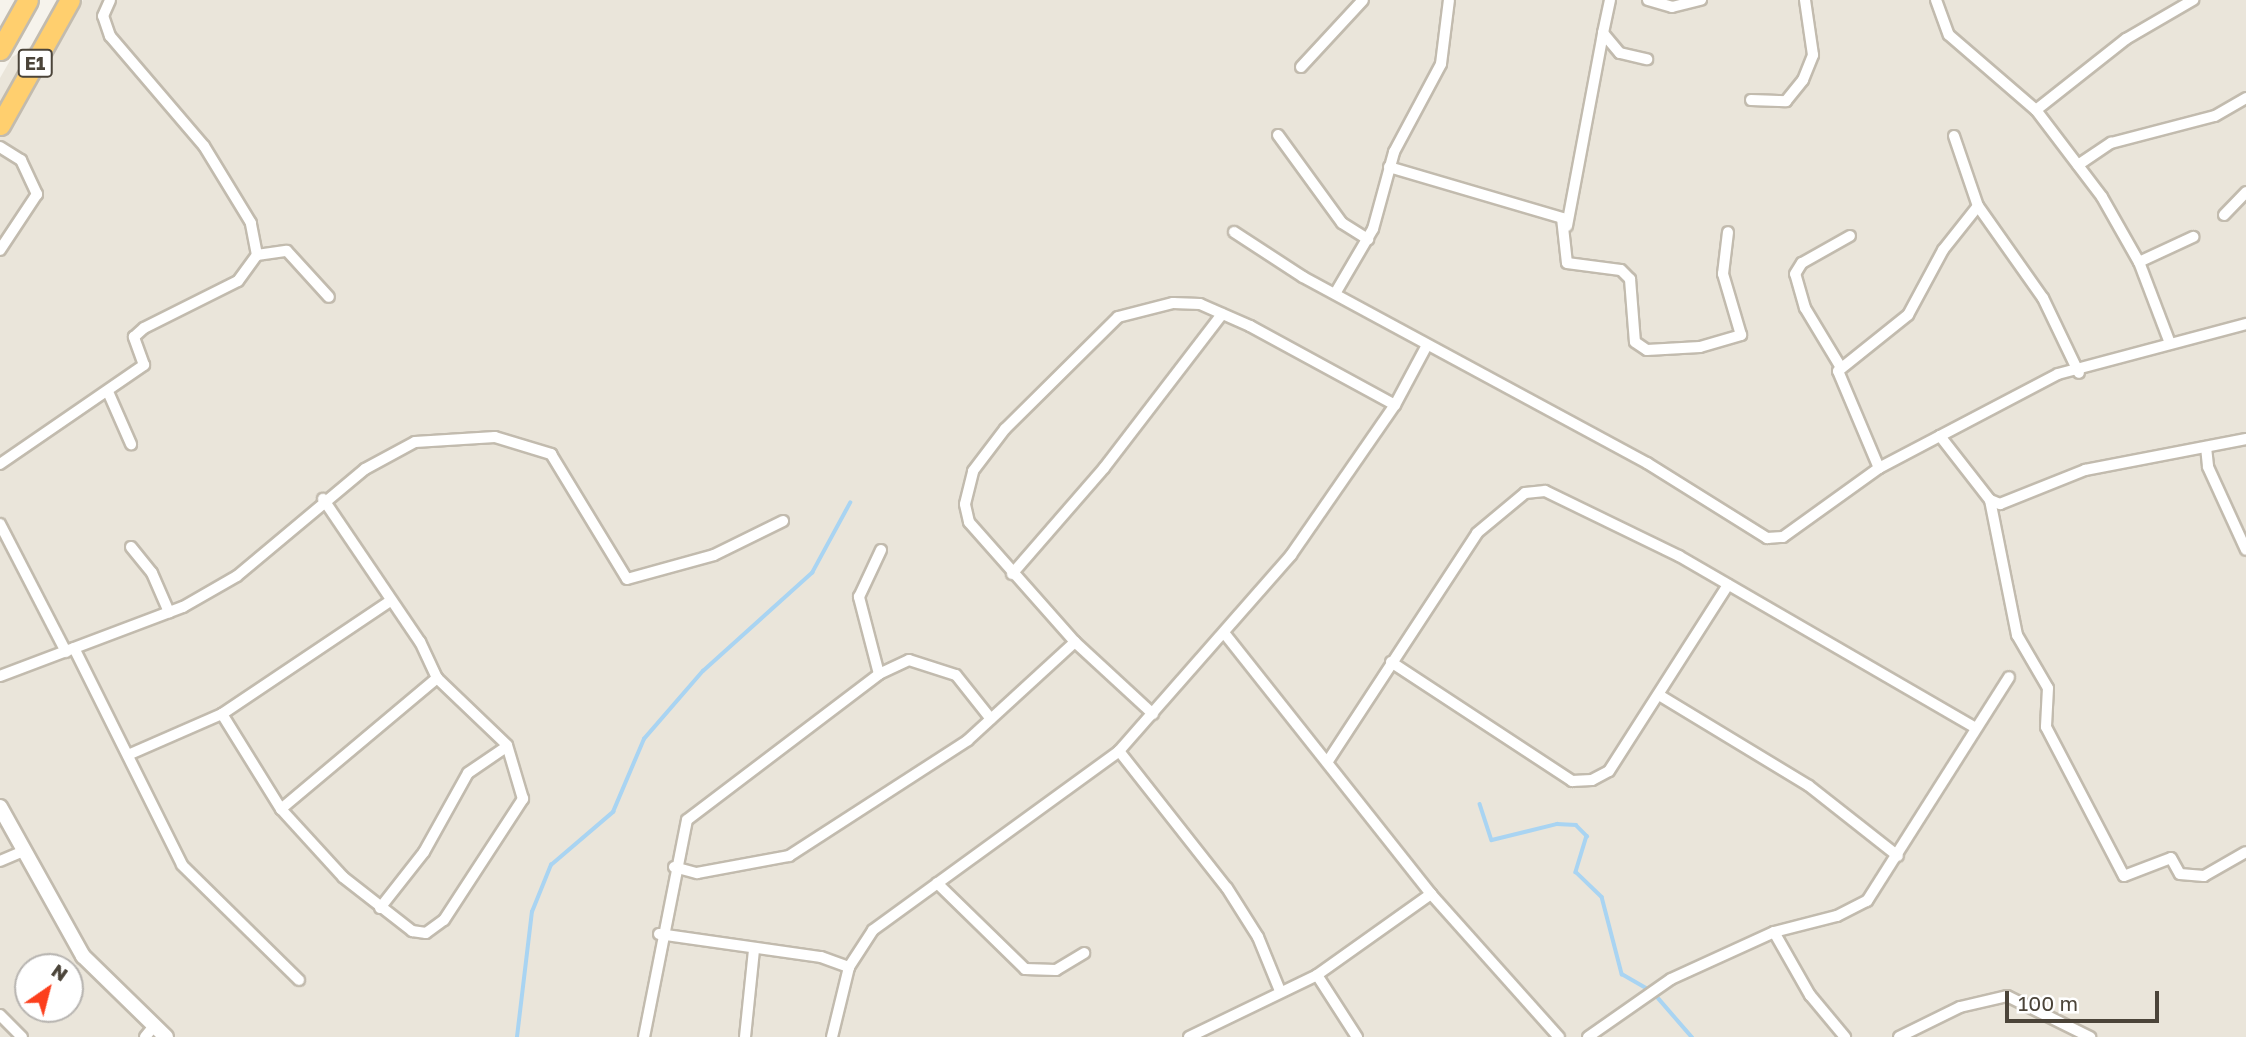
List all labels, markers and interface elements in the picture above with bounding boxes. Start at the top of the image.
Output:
road number: E1 [18,48,52,78]
north arrow [14,953,84,1023]
text: N [48,958,73,986]
scale bar [2008,978,2162,1022]
text: 100 m [2018,990,2078,1016]

